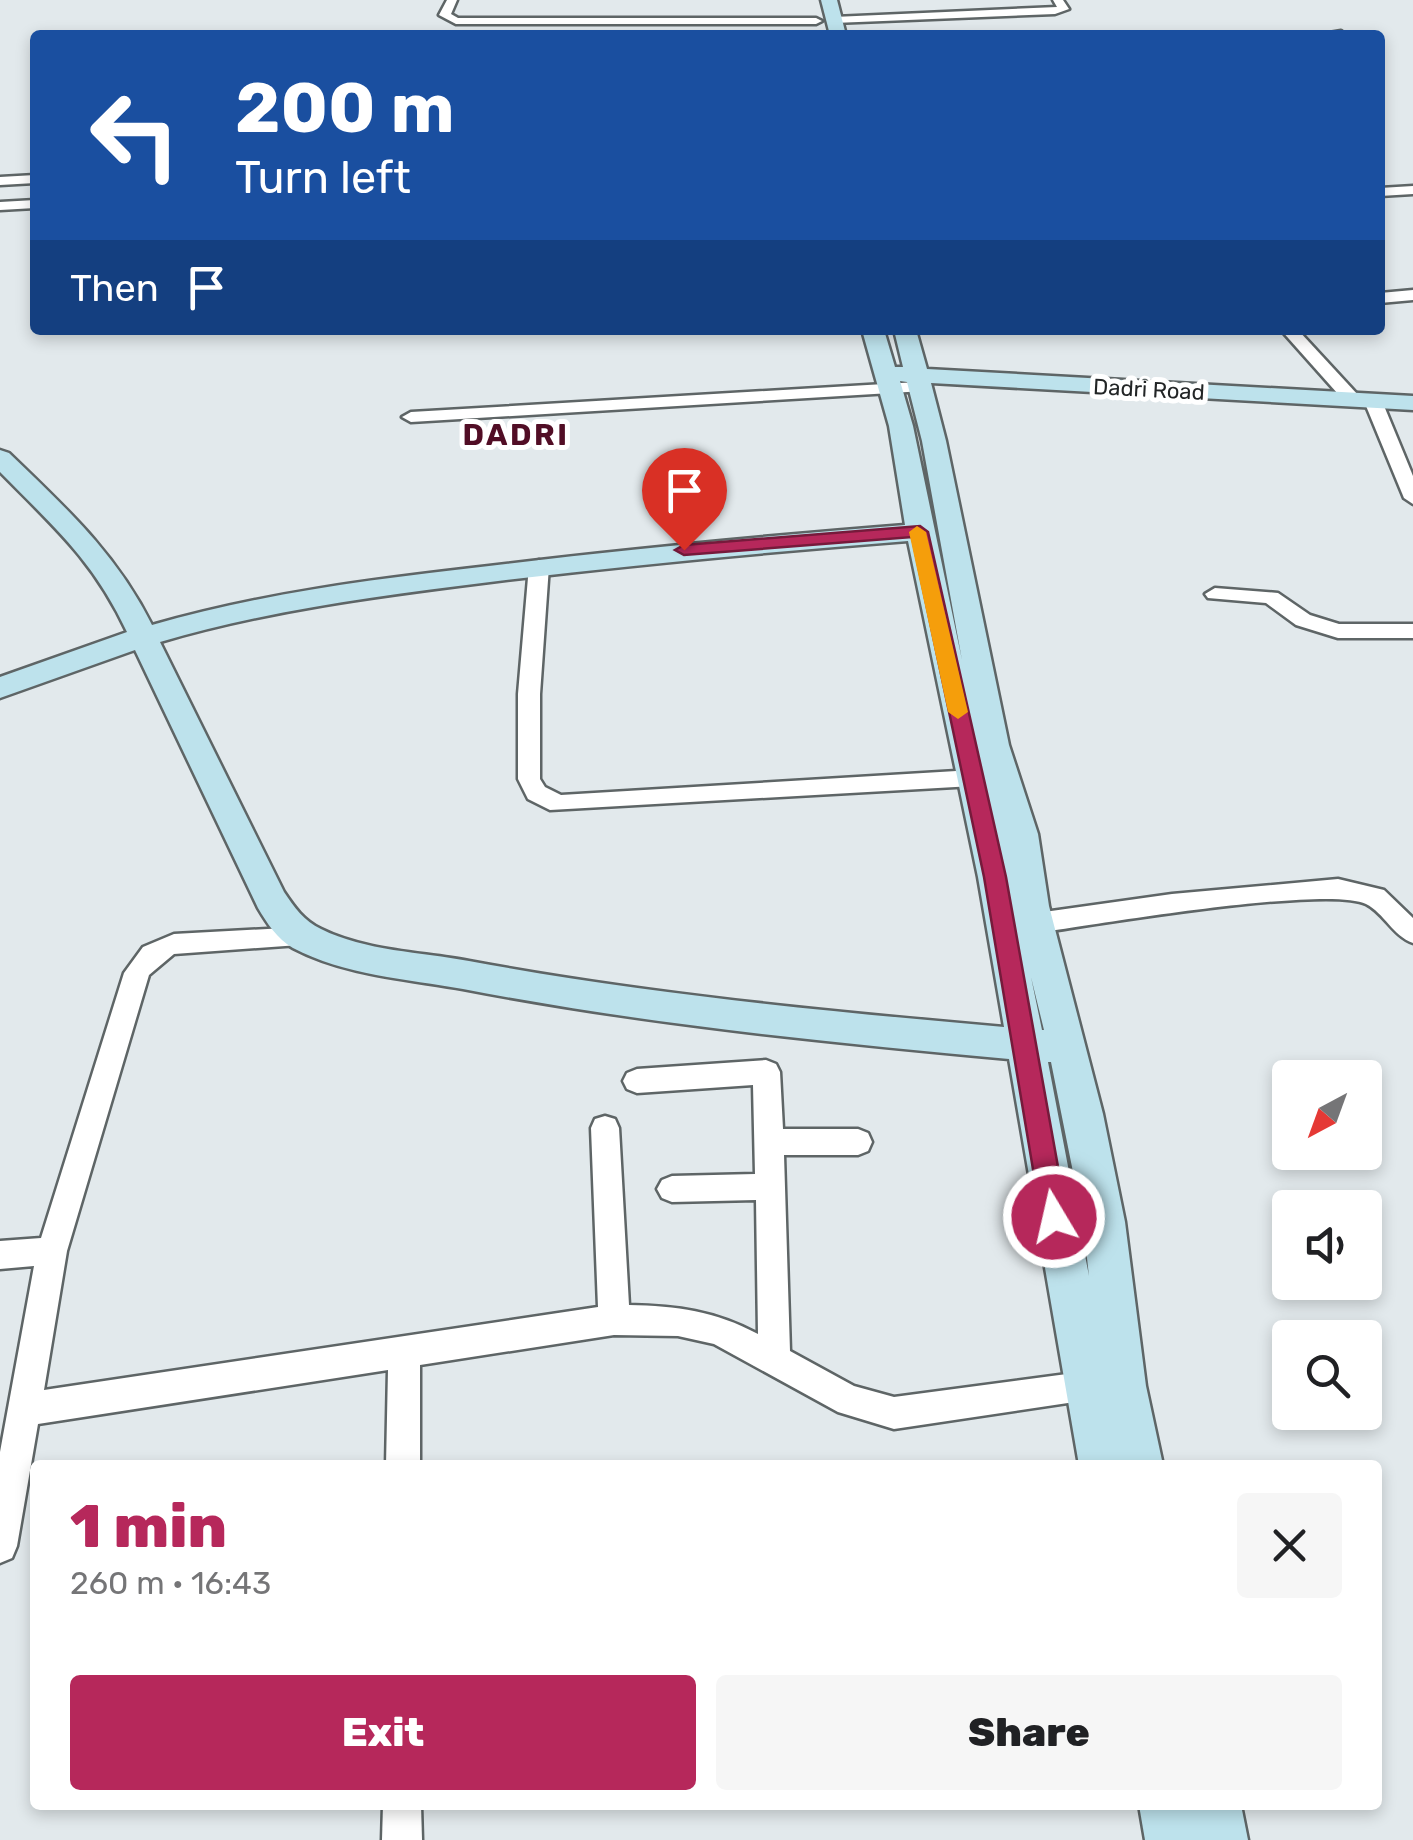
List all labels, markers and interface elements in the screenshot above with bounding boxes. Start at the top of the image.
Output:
text: 200 m [235,67,455,150]
icon: left [70,70,200,200]
text: Turn left [235,151,411,204]
icon: arrive [179,260,234,315]
text: Then [70,265,159,311]
street label: Dadri Road [1093,373,1205,406]
district label: DADRI [463,417,569,453]
pin [642,448,727,551]
icon: arrive [657,463,712,518]
north arrow [1272,1060,1382,1170]
map controls [1272,1060,1382,1430]
position arrow [1002,1165,1106,1269]
button: sound [1272,1190,1382,1300]
button: search [1272,1320,1382,1430]
text: 1 min [70,1491,227,1562]
button: close [1237,1493,1342,1598]
text: 260 m · 16:43 [70,1564,271,1602]
button: Exit [70,1675,696,1790]
button: Share [716,1675,1342,1790]

